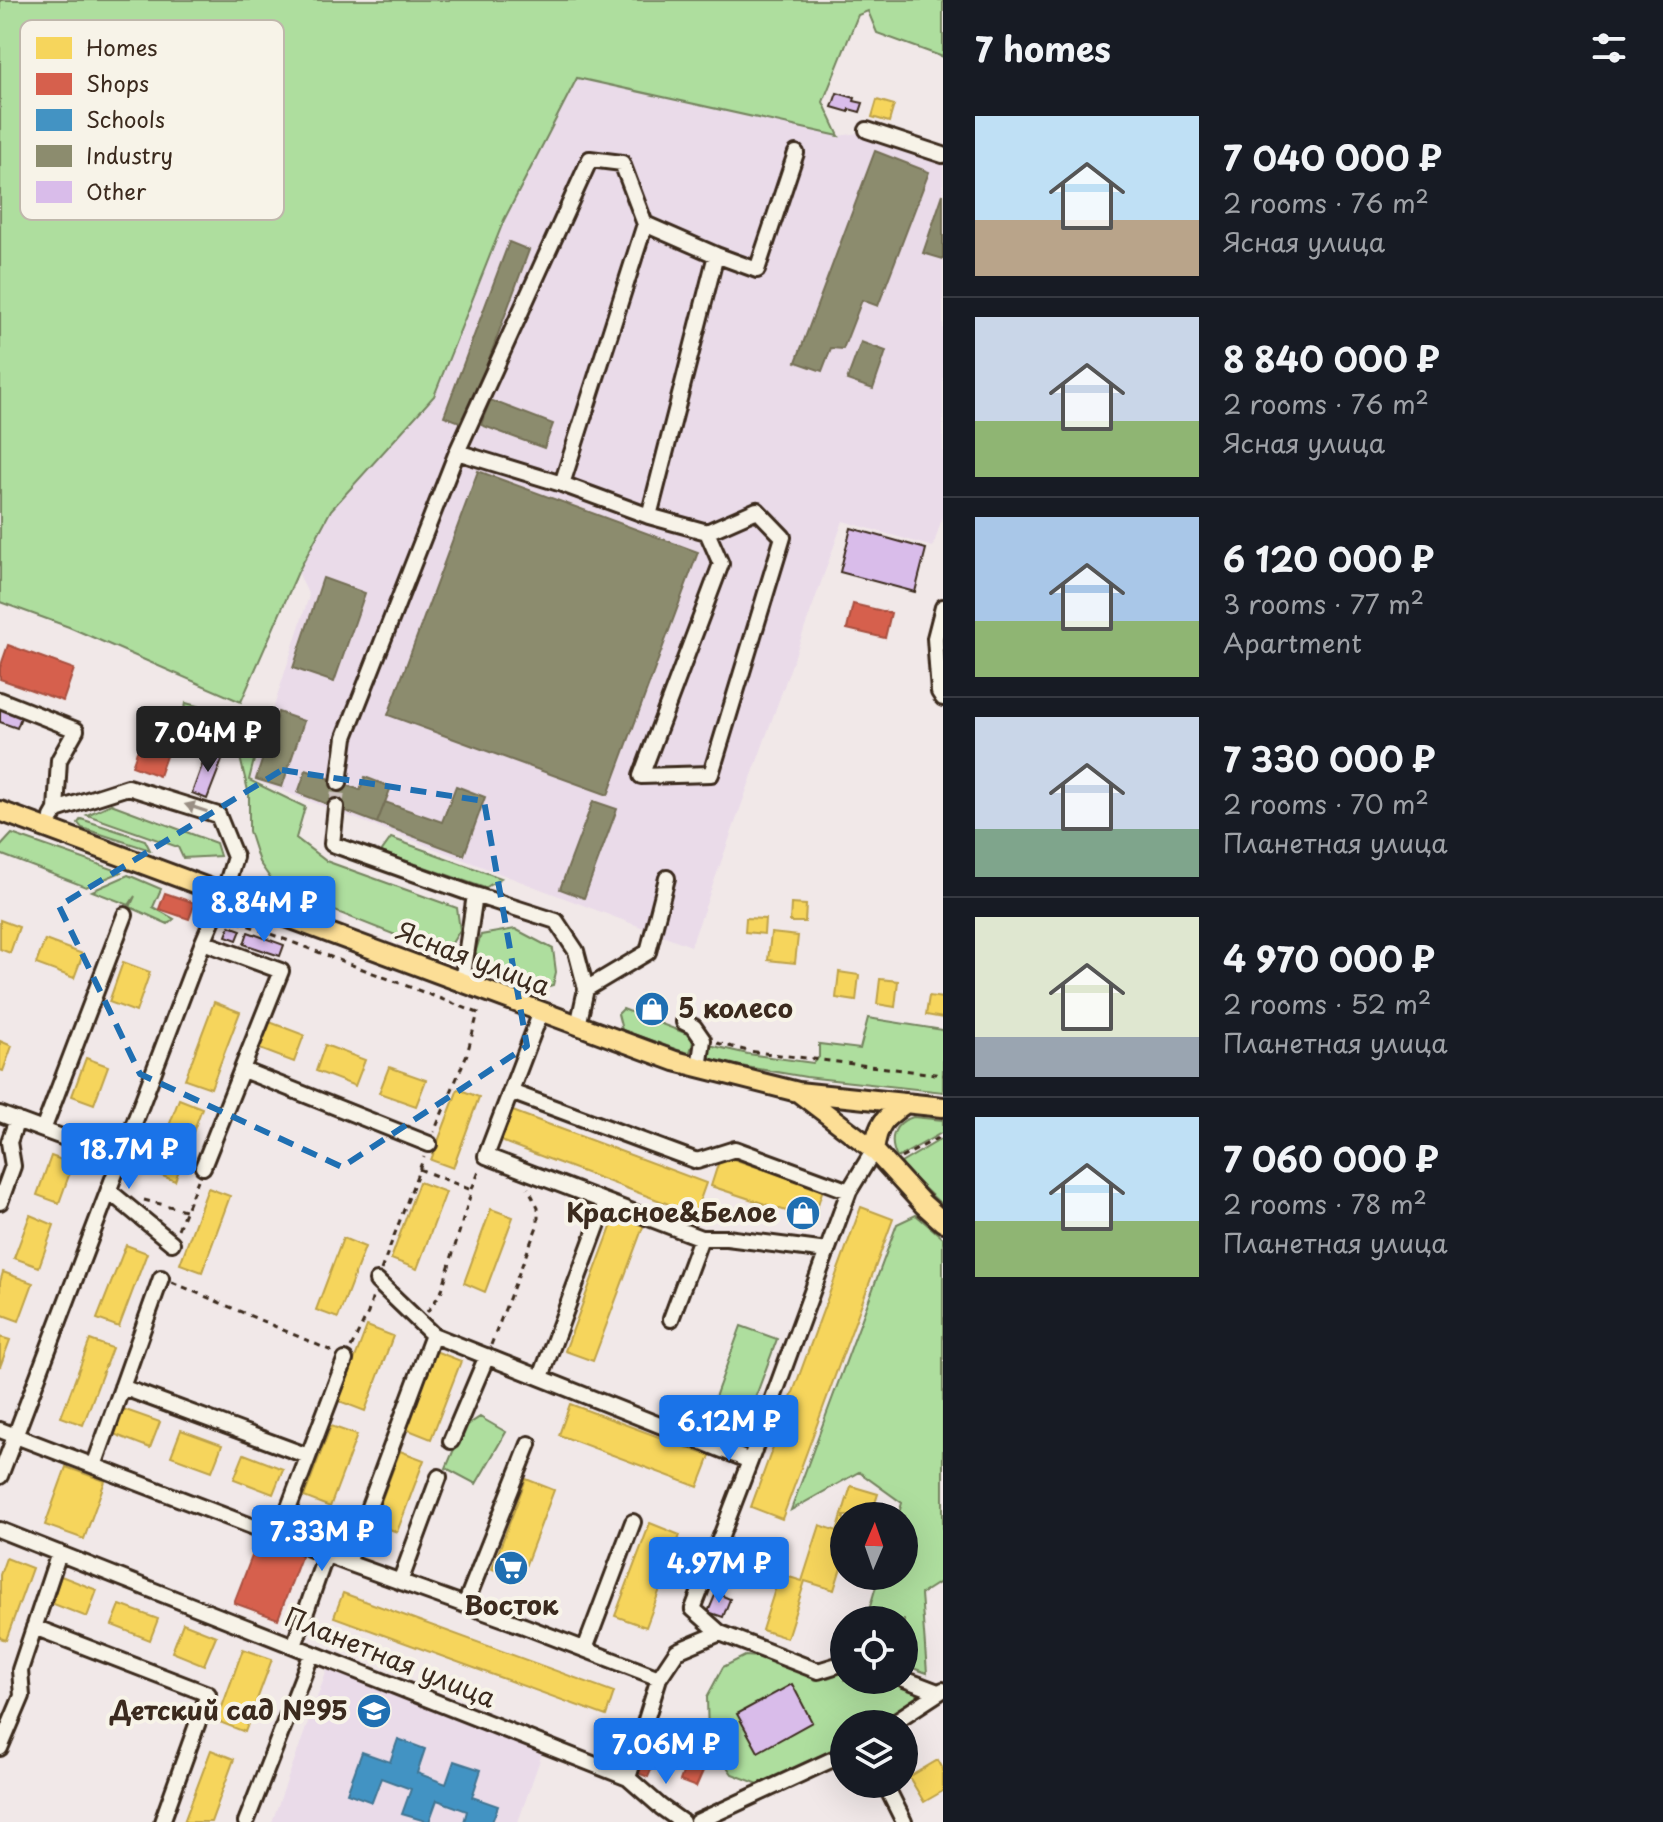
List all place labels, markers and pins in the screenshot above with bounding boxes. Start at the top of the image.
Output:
pin: 7.04M ₽ [134,706,282,774]
pin: 8.84M ₽ [190,876,338,944]
place label: 5 колесо [678,988,793,1027]
shop icon: 5 колесо [633,990,671,1028]
pin: 18.7M ₽ [55,1123,203,1191]
place label: Красное&Белое [566,1192,777,1231]
shop icon: Красное&Белое [784,1194,822,1232]
pin: 6.12M ₽ [655,1395,803,1463]
pin: 7.33M ₽ [248,1505,396,1573]
pin: 4.97M ₽ [645,1537,793,1605]
supermarket icon: Восток [492,1549,530,1587]
place label: Восток [464,1585,559,1624]
place label: Детский сад №95 [109,1690,348,1729]
school or university icon: Детский сад №95 [355,1692,393,1730]
pin: 7.06M ₽ [592,1718,740,1786]

